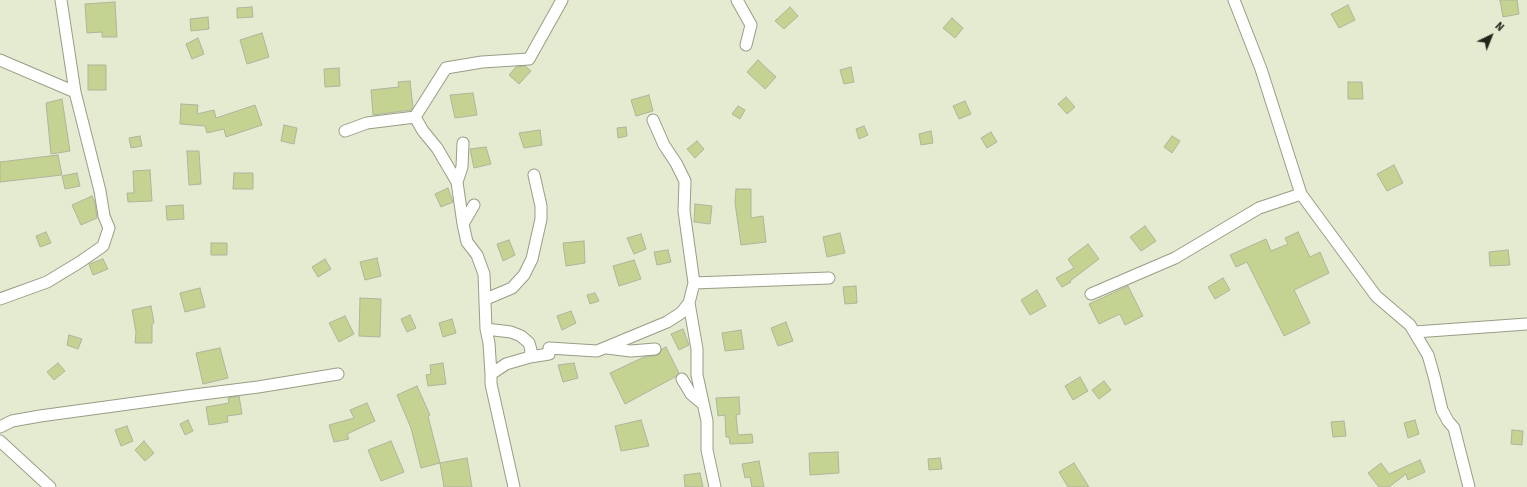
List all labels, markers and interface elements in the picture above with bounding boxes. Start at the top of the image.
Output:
north arrow [1471,16,1511,56]
text: N [1492,19,1507,35]

